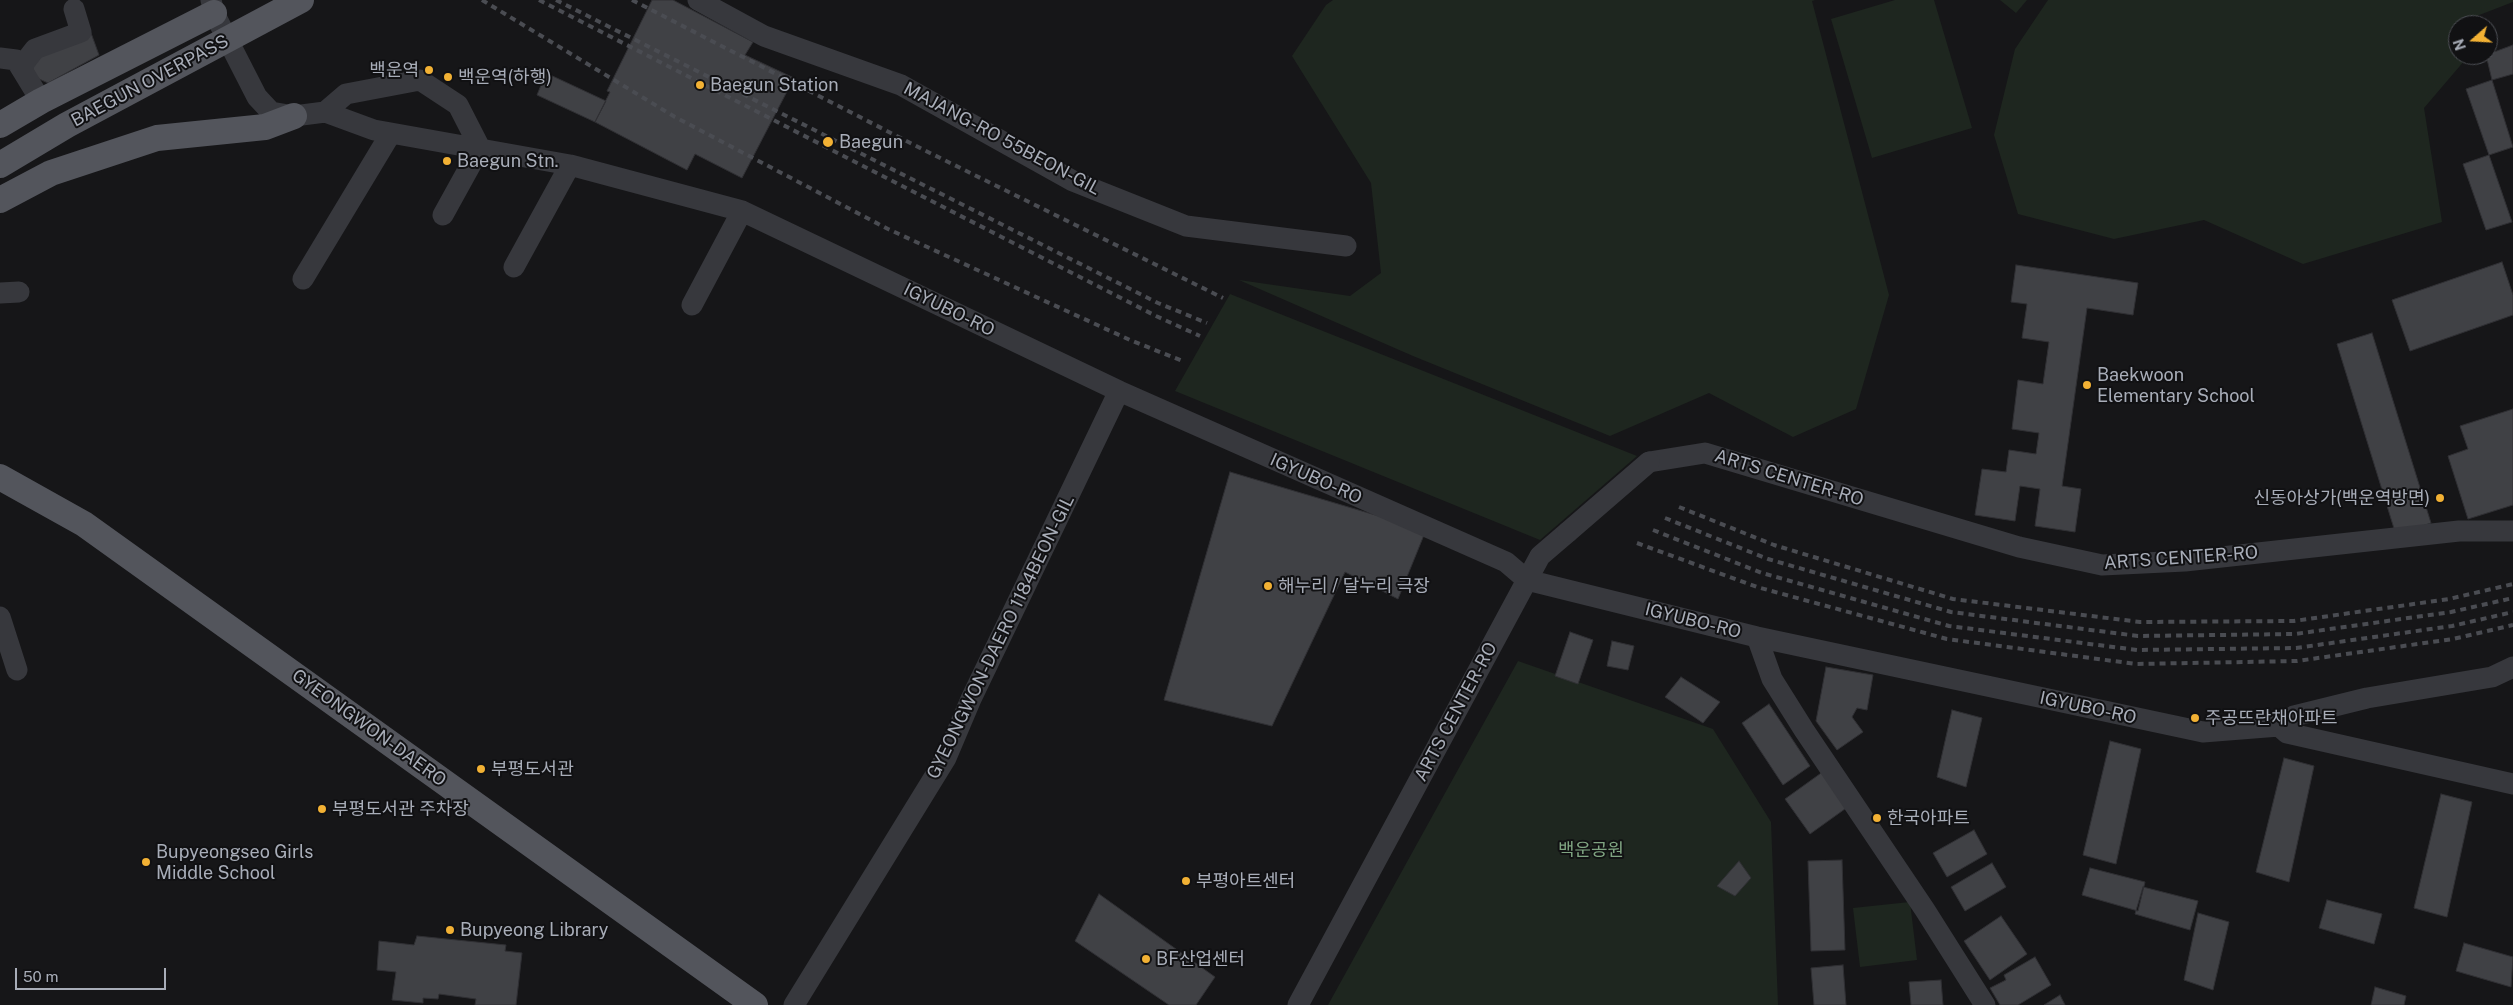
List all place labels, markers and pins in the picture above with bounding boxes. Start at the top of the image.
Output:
place label: 백운역 [369,59,419,81]
marker: 백운역 [423,64,435,76]
place label: 백운역(하행) [458,66,552,88]
marker: 백운역(하행) [442,71,454,83]
place label: Baegun Station [710,74,839,96]
marker: Baegun Station [694,79,706,91]
place label: Baegun [839,131,903,153]
marker: Baegun [821,135,835,149]
place label: Baegun Stn. [457,150,559,172]
marker: Baegun Stn. [441,155,453,167]
place label: Baekwoon Elementary School [2097,364,2255,406]
marker: Baekwoon Elementary School [2081,379,2093,391]
place label: 신동아상가(백운역방면) [2253,487,2430,509]
marker: 신동아상가(백운역방면) [2434,492,2446,504]
place label: 해누리 / 달누리 극장 [1278,575,1430,597]
marker: 해누리 / 달누리 극장 [1262,580,1274,592]
place label: 주공뜨란채아파트 [2205,707,2337,729]
marker: 주공뜨란채아파트 [2189,712,2201,724]
place label: 부평도서관 [491,758,574,780]
marker: 부평도서관 [475,763,487,775]
place label: 부평도서관 주차장 [332,798,469,820]
marker: 부평도서관 주차장 [316,803,328,815]
place label: 한국아파트 [1887,807,1970,829]
marker: 한국아파트 [1871,812,1883,824]
place label: Bupyeongseo Girls Middle School [156,841,313,884]
marker: Bupyeongseo Girls Middle School [140,856,152,868]
place label: 부평아트센터 [1196,870,1295,892]
marker: 부평아트센터 [1180,875,1192,887]
place label: Bupyeong Library [460,919,608,941]
marker: Bupyeong Library [444,924,456,936]
place label: BF산업센터 [1156,948,1245,970]
marker: BF산업센터 [1140,953,1152,965]

